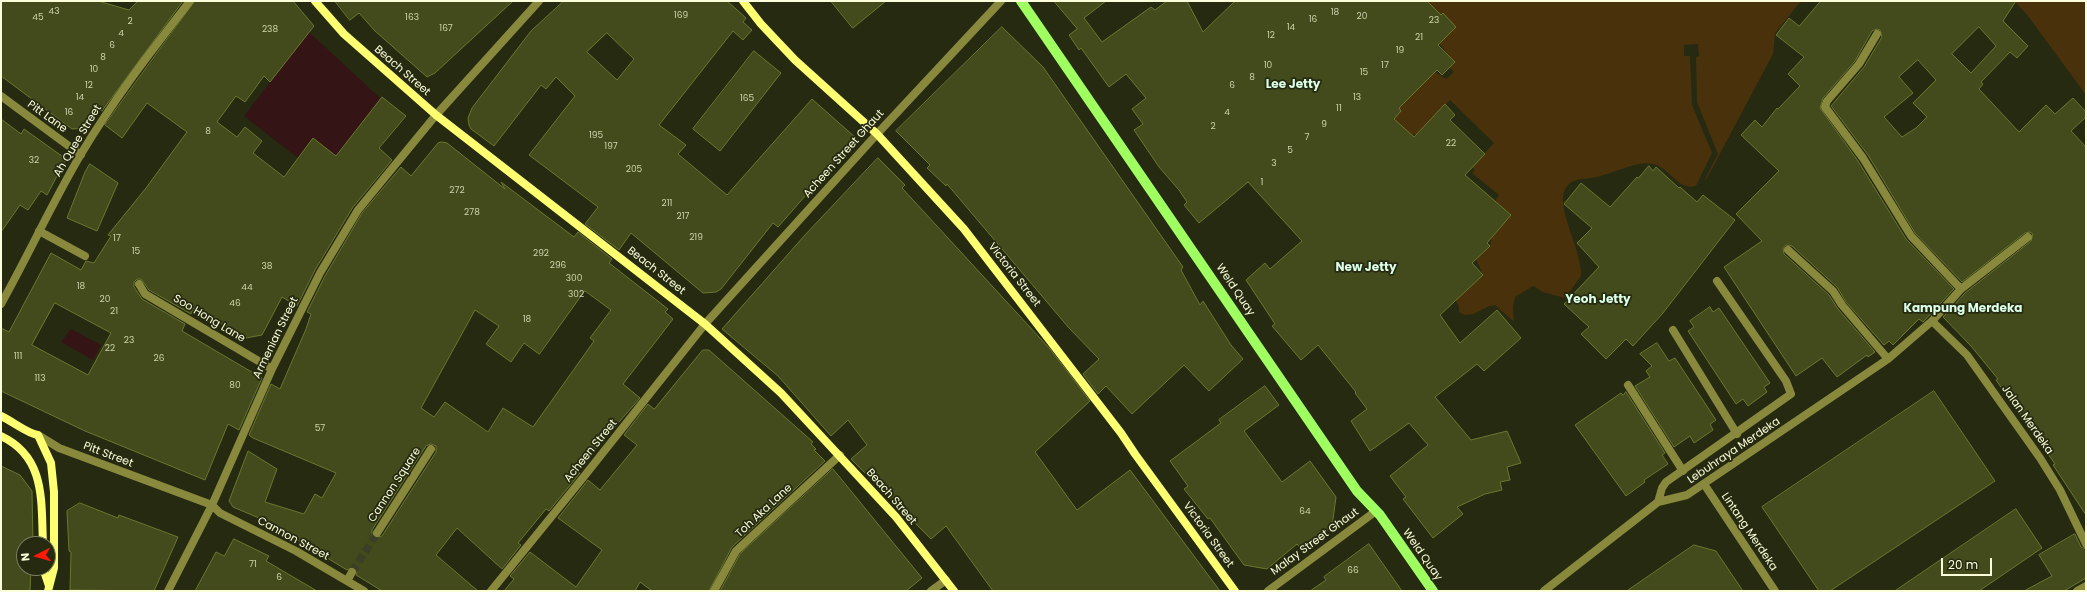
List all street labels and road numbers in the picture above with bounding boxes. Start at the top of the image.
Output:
street label: Beach Street [371,43,433,99]
street label: Pitt Lane [24,98,70,136]
street label: Ah Quee Street [51,103,105,179]
street label: Acheen Street Ghaut [801,107,887,201]
street label: Victoria Street [985,240,1043,310]
street label: Beach Street [624,244,688,298]
street label: Weld Quay [1213,261,1257,319]
street label: Soo Hong Lane [171,292,247,346]
street label: Armenian Street [251,295,301,381]
street label: Jalan Merdeka [1998,383,2056,457]
street label: Lebuhraya Merdeka [1685,415,1783,487]
street label: Acheen Street [562,417,620,485]
street label: Pitt Street [81,439,135,471]
street label: Cannon Square [366,445,424,525]
street label: Beach Street [863,466,919,528]
street label: Toh Aka Lane [733,481,795,541]
street label: Lintang Merdeka [1718,491,1780,573]
street label: Victoria Street [1180,500,1236,570]
street label: Malay Street Ghaut [1268,506,1362,578]
street label: Cannon Street [255,515,331,563]
street label: Weld Quay [1399,527,1445,583]

